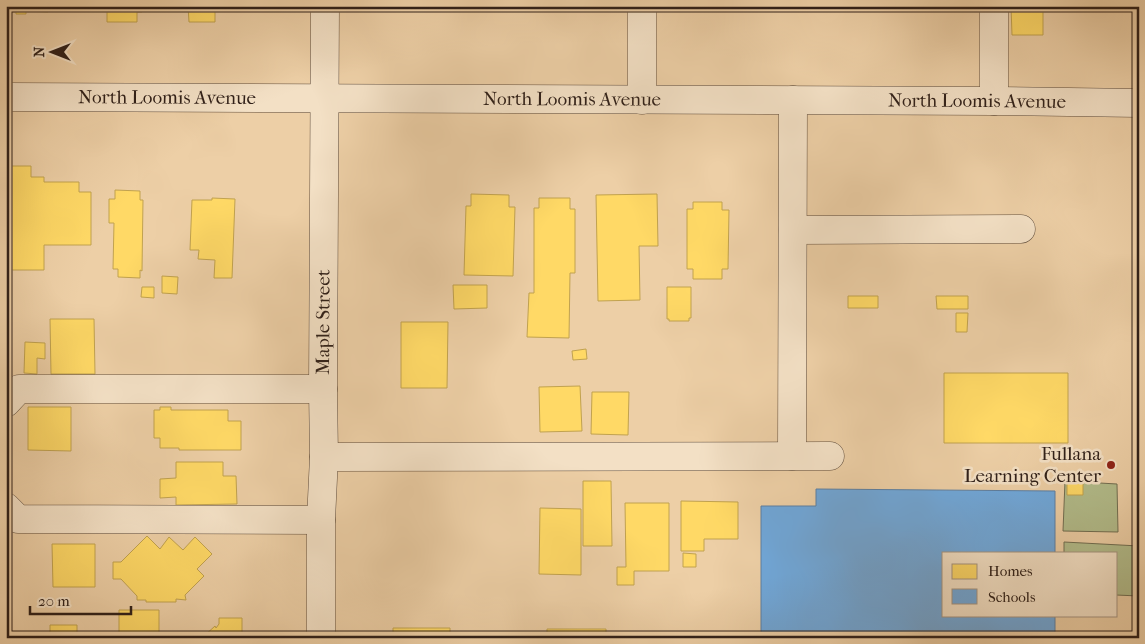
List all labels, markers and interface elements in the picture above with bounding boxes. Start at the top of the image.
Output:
north arrow [28,28,78,78]
text: N [31,46,48,57]
street label: North Loomis Avenue [78,86,256,109]
street label: North Loomis Avenue [483,88,661,111]
street label: North Loomis Avenue [888,90,1066,113]
street label: Maple Street [312,269,335,375]
place label: Fullana Learning Center [964,443,1102,487]
marker: Fullana Learning Center [1105,459,1117,471]
legend [942,552,1118,616]
text: Homes [988,562,1033,580]
scale bar [30,584,131,616]
text: Schools [988,588,1036,606]
text: 20 m [38,592,70,610]

